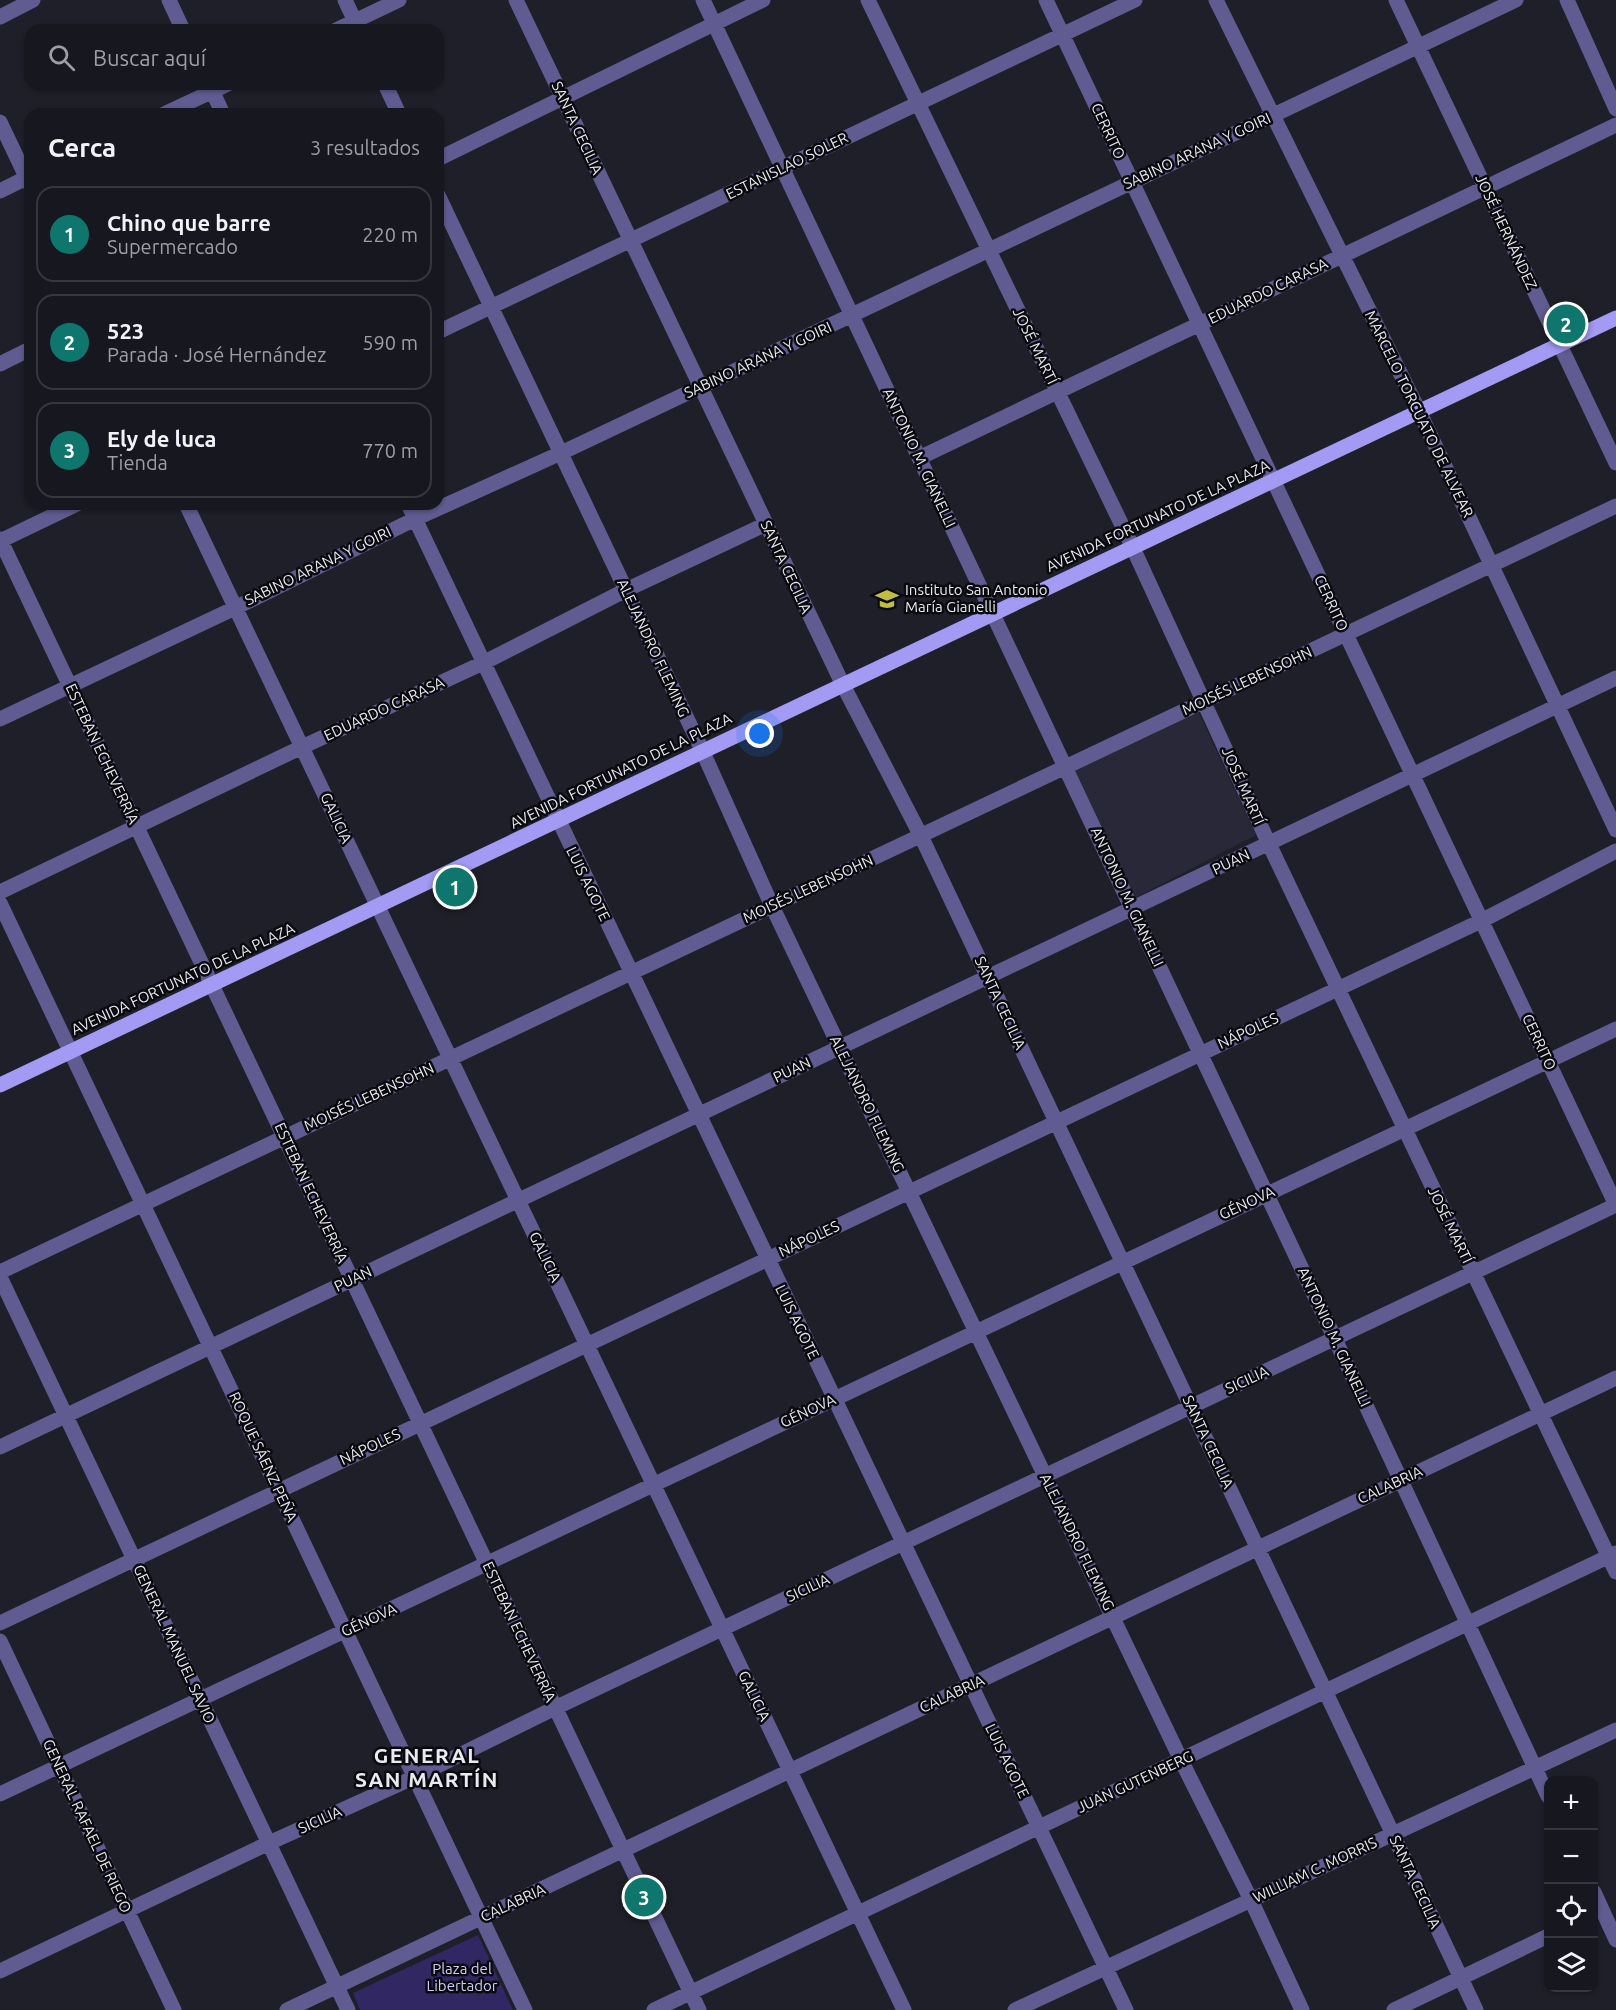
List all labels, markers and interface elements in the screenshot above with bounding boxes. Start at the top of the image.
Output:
search box [24,24,444,90]
icon: search [45,41,78,74]
text: Buscar aquí [93,45,206,70]
street label: SANTA CECILIA [548,79,607,177]
street label: CERRITO [1088,100,1129,162]
street label: SABINO ARANA Y GOIRI [1120,109,1273,192]
street label: ESTANISLAO SOLER [723,129,851,202]
text: Cerca [48,133,116,162]
text: 3 resultados [310,136,420,159]
street label: JOSÉ HERNÁNDEZ [1472,171,1541,292]
text: Chino que barre [107,210,271,235]
text: 1 [64,223,75,246]
text: 220 m [362,223,418,246]
text: Supermercado [107,235,238,258]
street label: EDUARDO CARASA [1205,254,1330,327]
pin: 2 [1546,302,1586,346]
street label: JOSÉ MARTÍ [1010,305,1061,387]
street label: MARCELO TORCUATO DE ALVEAR [1362,308,1477,520]
text: 523 [107,318,144,343]
street label: SABINO ARANA Y GOIRI [681,318,834,401]
text: 2 [64,331,75,354]
text: 590 m [362,331,418,354]
text: Parada · José Hernández [107,343,326,366]
street label: ANTONIO M. GIANELLI [880,385,959,530]
text: Ely de luca [107,426,216,451]
text: 3 [64,439,75,462]
text: 770 m [362,439,418,462]
text: Tienda [107,451,168,474]
street label: AVENIDA FORTUNATO DE LA PLAZA [1043,456,1272,575]
street label: SANTA CECILIA [757,518,816,616]
street label: SABINO ARANA Y GOIRI [242,523,394,608]
street label: CERRITO [1311,572,1352,634]
street label: ALEJANDRO FLEMING [614,576,693,720]
place label: Instituto San Antonio María Gianelli [905,581,1048,615]
school or university icon: Instituto San Antonio María Gianelli [874,586,900,612]
street label: MOISÉS LEBENSOHN [1179,643,1314,718]
street label: EDUARDO CARASA [321,673,447,744]
street label: ESTEBAN ECHEVERRÍA [62,681,143,827]
street label: AVENIDA FORTUNATO DE LA PLAZA [507,709,735,832]
your location [745,719,774,748]
street label: JOSÉ MARTÍ [1219,744,1268,827]
street label: GALICIA [317,790,356,846]
street label: ANTONIO M. GIANELLI [1088,824,1167,969]
street label: LUIS AGOTE [563,844,614,924]
street label: PUAN [1209,845,1252,878]
street label: MOISÉS LEBENSOHN [740,851,875,926]
pin: 1 [436,864,474,910]
street label: AVENIDA FORTUNATO DE LA PLAZA [68,919,297,1038]
street label: SANTA CECILIA [971,954,1030,1052]
street label: NÁPOLES [1215,1009,1281,1052]
street label: CERRITO [1519,1011,1560,1073]
street label: ALEJANDRO FLEMING [827,1032,908,1175]
street label: PUAN [770,1053,813,1086]
street label: MOISÉS LEBENSOHN [301,1059,436,1134]
street label: ESTEBAN ECHEVERRÍA [271,1120,352,1266]
street label: GÉNOVA [1216,1182,1277,1223]
street label: JOSÉ MARTÍ [1425,1184,1476,1266]
street label: NÁPOLES [776,1217,842,1260]
street label: GALICIA [526,1229,565,1285]
street label: PUAN [331,1262,374,1295]
street label: ANTONIO M. GIANELLI [1295,1264,1374,1409]
street label: LUIS AGOTE [772,1282,823,1362]
street label: SICILIA [1222,1362,1271,1397]
street label: ROQUE SÁENZ PEÑA [226,1389,301,1525]
street label: GÉNOVA [777,1390,838,1431]
street label: SANTA CECILIA [1179,1393,1238,1491]
street label: NÁPOLES [337,1425,403,1468]
street label: CALABRIA [1355,1462,1425,1507]
street label: ALEJANDRO FLEMING [1037,1470,1118,1613]
street label: ESTEBAN ECHEVERRÍA [479,1559,560,1705]
street label: GENERAL MANUEL SAVIO [130,1562,219,1726]
street label: SICILIA [783,1570,832,1605]
street label: GÉNOVA [338,1599,399,1640]
street label: GALICIA [735,1668,774,1724]
street label: CALABRIA [917,1671,987,1716]
street label: LUIS AGOTE [982,1721,1033,1801]
street label: GENERAL RAFAEL DE RIEGO [40,1736,135,1915]
district label: GENERAL SAN MARTÍN [355,1743,499,1791]
street label: JUAN GUTENBERG [1074,1747,1196,1816]
map controls [1544,1776,1598,1992]
button: + [1544,1776,1598,1830]
street label: SICILIA [295,1802,344,1837]
button: − [1544,1830,1598,1884]
street label: WILLIAM C. MORRIS [1250,1833,1380,1906]
street label: SANTA CECILIA [1386,1833,1445,1931]
pin: 3 [624,1874,664,1920]
street label: CALABRIA [478,1880,548,1925]
button: locate [1544,1884,1598,1938]
button: layers [1544,1938,1598,1992]
park label: Plaza del Libertador [427,1960,498,1994]

